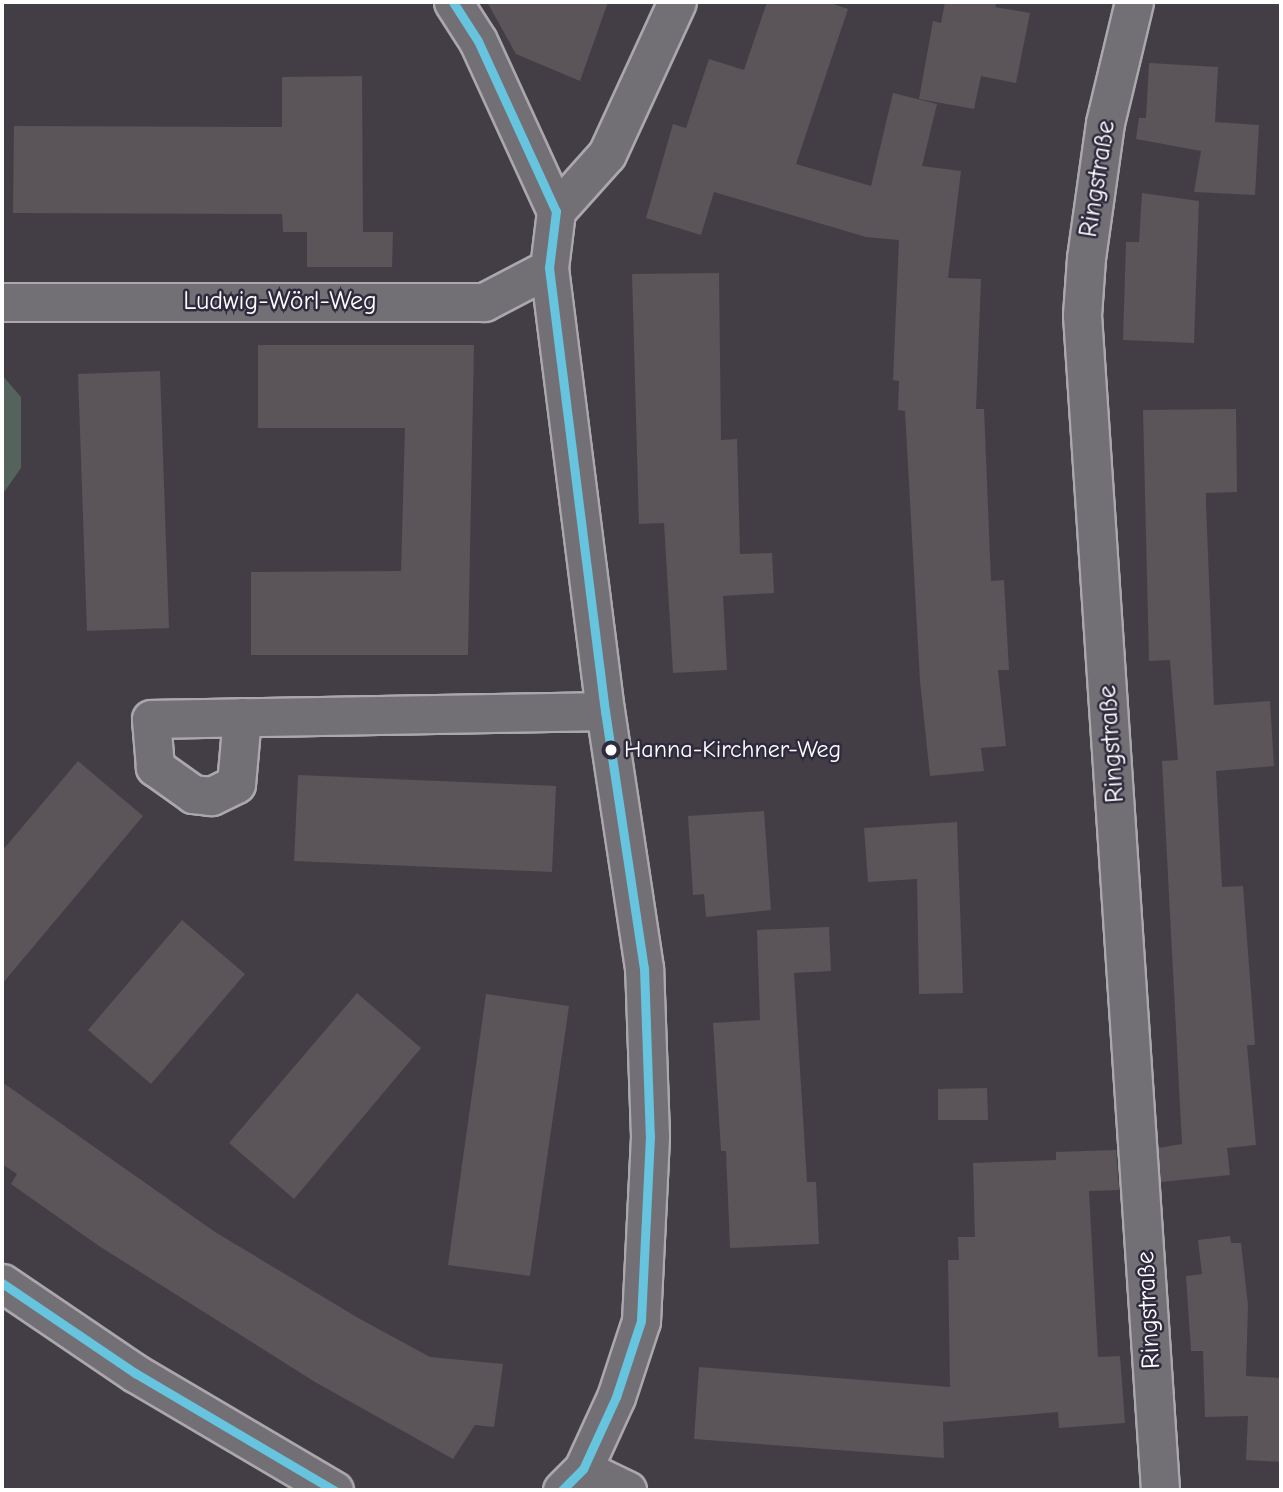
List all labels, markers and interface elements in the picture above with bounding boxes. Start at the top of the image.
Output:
street label: Ringstraße [1073,118,1123,240]
street label: Ludwig-Wörl-Weg [183,286,377,318]
street label: Ringstraße [1092,684,1132,804]
place label: Hanna-Kirchner-Weg [624,736,841,764]
marker: Hanna-Kirchner-Weg [604,743,618,757]
street label: Ringstraße [1130,1250,1168,1370]

